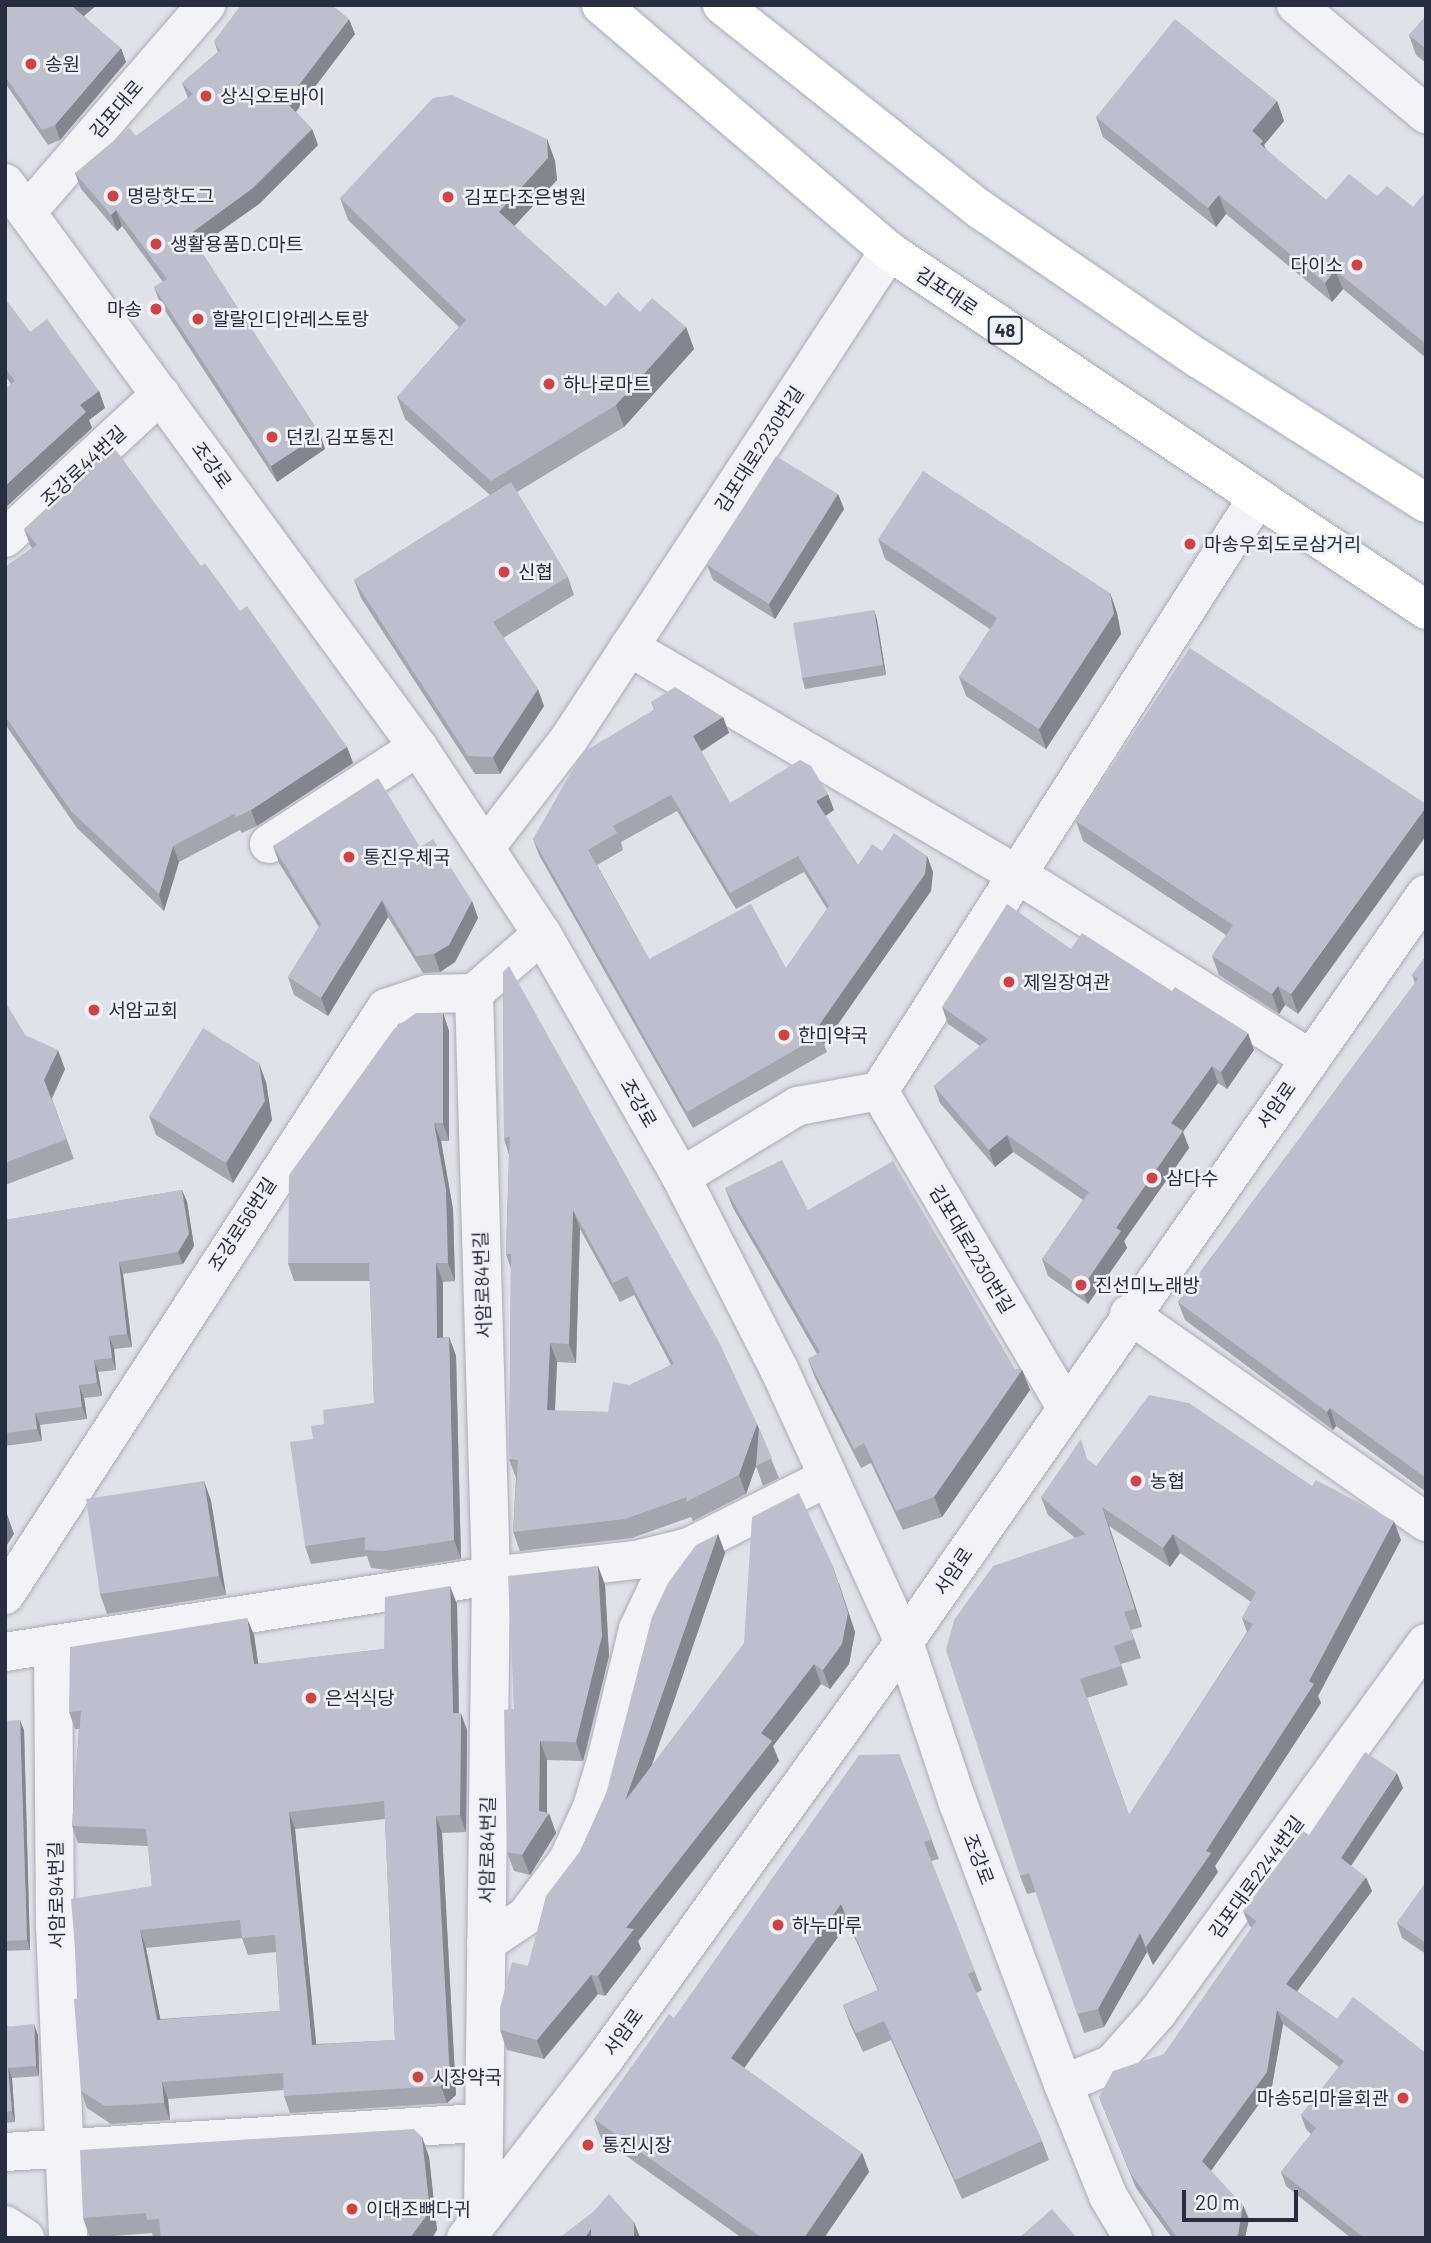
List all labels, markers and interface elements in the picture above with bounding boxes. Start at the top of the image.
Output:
place label: 송원 [45,53,80,75]
marker: 송원 [23,56,39,72]
street label: 김포대로 [84,75,148,143]
place label: 상식오토바이 [220,85,325,107]
marker: 상식오토바이 [198,88,214,104]
place label: 명랑핫도그 [127,185,214,207]
place label: 김포다조은병원 [464,186,586,208]
marker: 김포다조은병원 [438,187,458,207]
marker: 명랑핫도그 [105,188,121,204]
place label: 생활용품D.C마트 [170,233,303,255]
marker: 생활용품D.C마트 [148,236,164,252]
place label: 다이소 [1291,254,1343,276]
marker: 다이소 [1349,257,1365,273]
street label: 김포대로 [912,262,982,320]
place label: 마송 [107,298,142,320]
marker: 마송 [148,301,164,317]
place label: 할랄인디안레스토랑 [212,308,369,330]
marker: 할랄인디안레스토랑 [190,311,206,327]
road number: 48 [988,316,1023,344]
place label: 하나로마트 [563,373,650,395]
marker: 하나로마트 [541,376,557,392]
street label: 김포대로2230번길 [710,382,808,516]
street label: 조강로44번길 [36,421,130,511]
place label: 던킨 김포통진 [286,426,395,448]
marker: 던킨 김포통진 [264,429,280,445]
street label: 조강로 [187,437,237,493]
place label: 마송우회도로삼거리 [1204,533,1361,555]
marker: 마송우회도로삼거리 [1182,536,1198,552]
place label: 신협 [518,561,553,583]
marker: 신협 [496,564,512,580]
place label: 통진우체국 [363,846,450,868]
marker: 통진우체국 [341,849,357,865]
place label: 제일장여관 [1023,971,1110,993]
marker: 제일장여관 [1001,974,1017,990]
place label: 서암교회 [108,999,178,1021]
marker: 서암교회 [86,1002,102,1018]
place label: 한미약국 [798,1024,868,1046]
marker: 한미약국 [776,1027,792,1043]
street label: 조강로 [616,1075,662,1131]
street label: 서암로 [1252,1077,1300,1133]
place label: 삼다수 [1166,1167,1218,1189]
marker: 삼다수 [1144,1170,1160,1186]
street label: 조강로56번길 [203,1173,281,1275]
street label: 김포대로2230번길 [925,1181,1019,1317]
street label: 서암로84번길 [469,1231,495,1339]
place label: 진선미노래방 [1095,1274,1200,1296]
marker: 진선미노래방 [1073,1277,1089,1293]
place label: 농협 [1150,1470,1185,1492]
marker: 농협 [1128,1473,1144,1489]
street label: 서암로 [929,1543,977,1599]
place label: 은석식당 [325,1687,395,1709]
marker: 은석식당 [303,1690,319,1706]
street label: 서암로84번길 [475,1796,499,1904]
street label: 김포대로2244번길 [1204,1811,1308,1943]
street label: 조강로 [959,1830,999,1888]
street label: 서암로94번길 [44,1841,68,1949]
place label: 하누마루 [792,1914,862,1936]
marker: 하누마루 [770,1917,786,1933]
street label: 서암로 [598,2004,648,2060]
place label: 시장약국 [432,2066,502,2088]
marker: 시장약국 [410,2069,426,2085]
place label: 마송5리마을회관 [1257,2087,1389,2109]
marker: 마송5리마을회관 [1395,2090,1411,2106]
place label: 통진시장 [602,2134,672,2156]
marker: 통진시장 [580,2137,596,2153]
scale bar [1186,2176,1302,2220]
text: 20 m [1195,2189,1240,2214]
place label: 이대조뼈다귀 [366,2198,471,2220]
marker: 이대조뼈다귀 [344,2201,360,2217]

